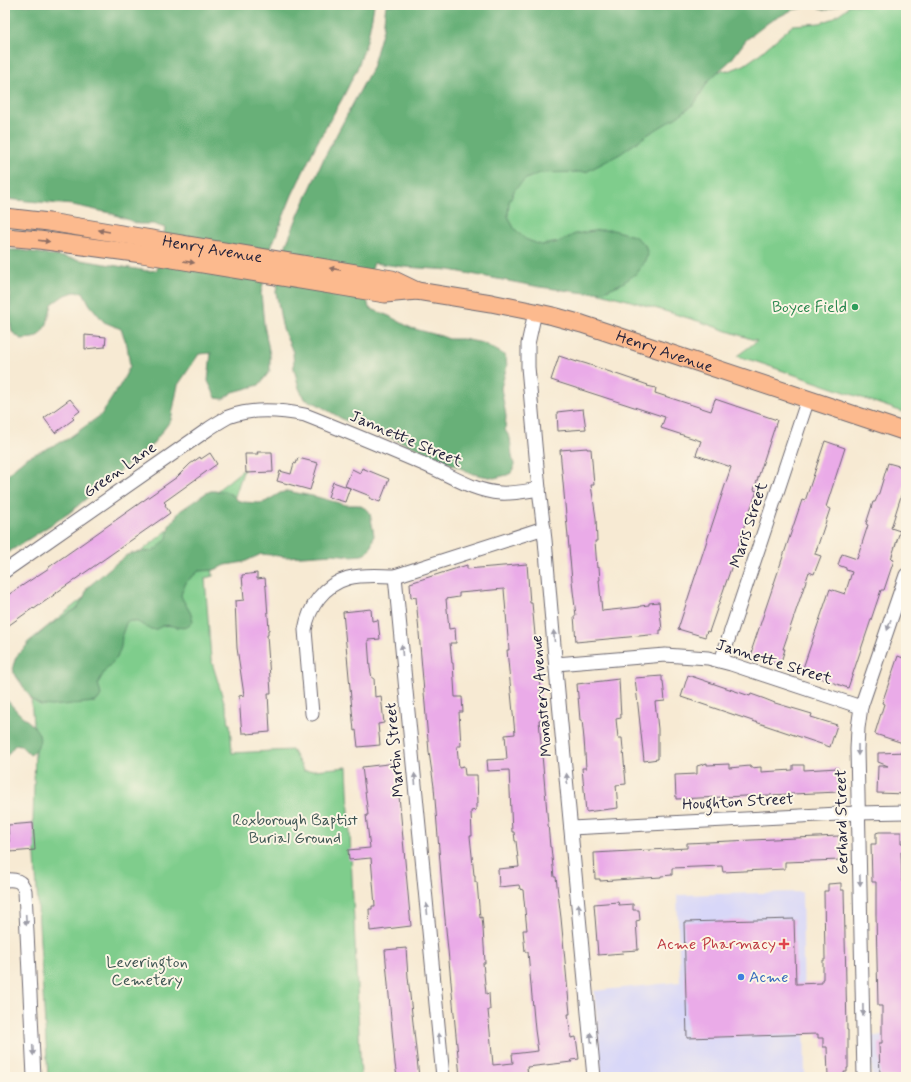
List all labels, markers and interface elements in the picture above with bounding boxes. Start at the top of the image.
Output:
one-way arrow [98,228,111,234]
street label: Henry Avenue [161,231,264,268]
one-way arrow [38,237,50,244]
one-way arrow [183,259,195,265]
one-way arrow [329,266,341,272]
place label: Boyce Field [772,297,847,318]
marker: Boyce Field [850,302,860,312]
street label: Henry Avenue [613,326,716,378]
street label: Jannette Street [347,406,466,472]
street label: Green Lane [79,437,161,503]
street label: Maris Street [725,479,773,571]
one-way arrow [886,619,892,631]
one-way arrow [551,630,557,642]
street label: Monastery Avenue [526,634,558,758]
street label: Jannette Street [713,634,835,690]
one-way arrow [399,644,406,656]
street label: Martin Street [380,702,410,798]
one-way arrow [855,744,861,757]
street label: Gerhard Street [831,769,853,875]
one-way arrow [411,773,418,785]
one-way arrow [563,773,570,785]
street label: Houghton Street [682,789,795,816]
park label: Roxborough Baptist Burial Ground [232,810,358,849]
one-way arrow [857,874,863,887]
one-way arrow [423,903,430,915]
one-way arrow [575,903,582,915]
one-way arrow [23,914,30,926]
place label: Acme Pharmacy [657,934,776,955]
marker: Acme Pharmacy [779,939,789,949]
park label: Leverington Cemetery [106,952,188,991]
place label: Acme [749,967,788,988]
marker: Acme [736,972,746,982]
one-way arrow [859,1004,866,1016]
one-way arrow [436,1032,442,1044]
one-way arrow [587,1032,594,1044]
one-way arrow [30,1044,36,1057]

